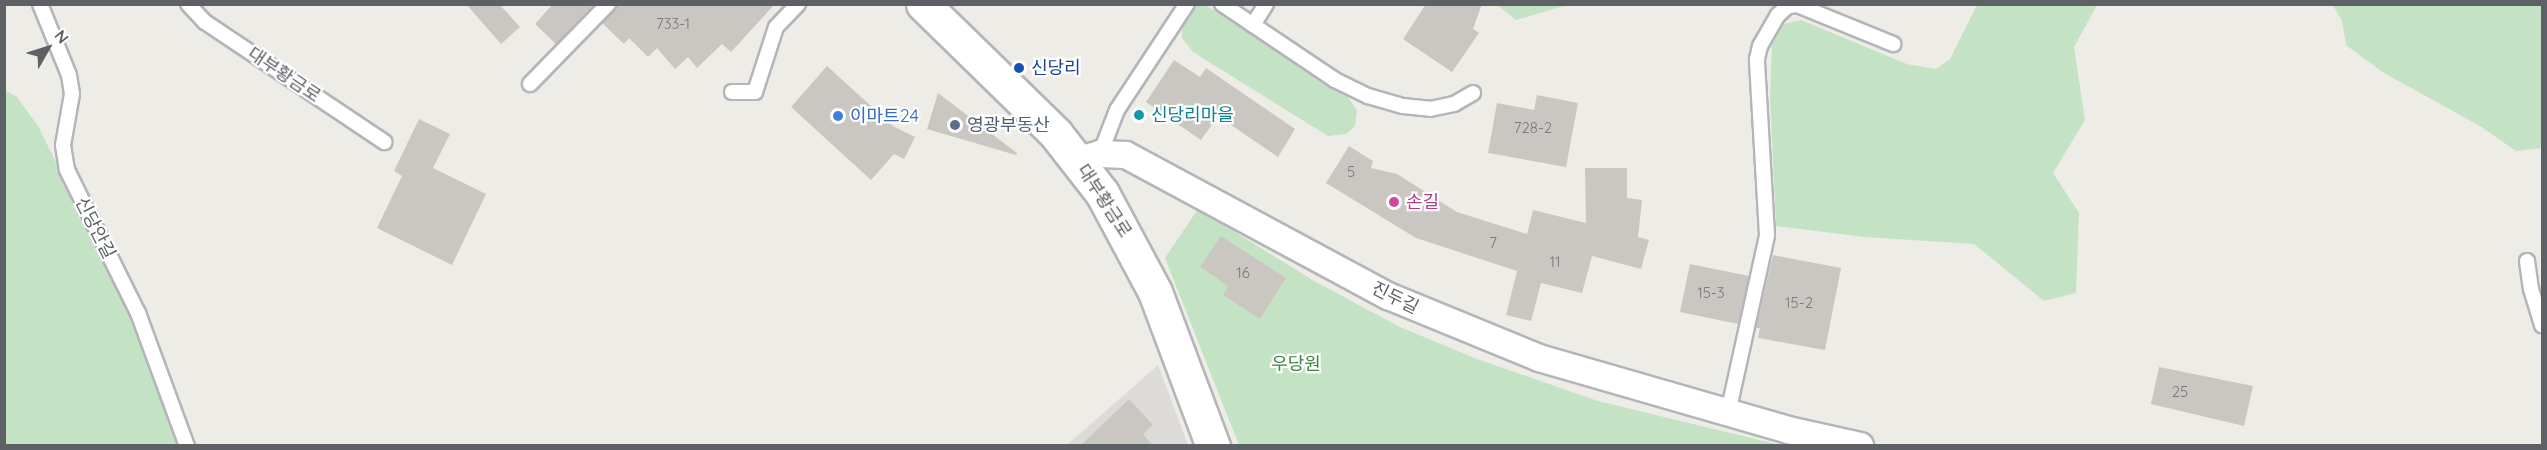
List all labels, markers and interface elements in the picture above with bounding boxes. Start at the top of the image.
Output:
house number: 733-1 [656,15,690,33]
north arrow [18,18,78,78]
text: N [51,26,73,48]
street label: 대부황금로 [244,43,324,107]
place label: 신당리 [1031,57,1081,79]
marker: 신당리 [1012,61,1026,75]
place label: 신당리마을 [1151,104,1234,126]
place label: 이마트24 [850,105,919,127]
marker: 신당리마을 [1132,108,1146,122]
marker: 이마트24 [831,109,845,123]
place label: 영광부동산 [967,114,1050,136]
marker: 영광부동산 [948,118,962,132]
house number: 728-2 [1514,119,1552,137]
street label: 대부황금로 [1072,160,1136,242]
house number: 5 [1347,163,1355,181]
place label: 손길 [1406,191,1439,213]
street label: 신당안길 [70,194,120,262]
marker: 손길 [1387,195,1401,209]
house number: 7 [1489,234,1497,252]
house number: 11 [1549,253,1561,271]
house number: 16 [1236,264,1250,282]
street label: 진두길 [1368,277,1422,319]
house number: 15-3 [1697,284,1725,302]
house number: 15-2 [1785,294,1813,312]
park label: 우당원 [1271,353,1321,375]
house number: 25 [2172,383,2188,401]

